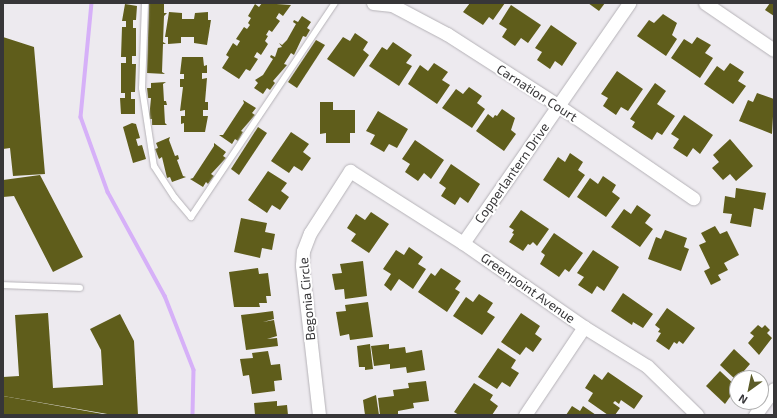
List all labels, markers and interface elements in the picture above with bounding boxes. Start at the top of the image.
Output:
street label: Carnation Court [494,61,580,125]
street label: Copperlantern Drive [471,120,553,226]
street label: Greenpoint Avenue [478,250,578,326]
street label: Begonia Circle [296,257,318,341]
north arrow [729,370,769,410]
text: N [736,392,750,407]

